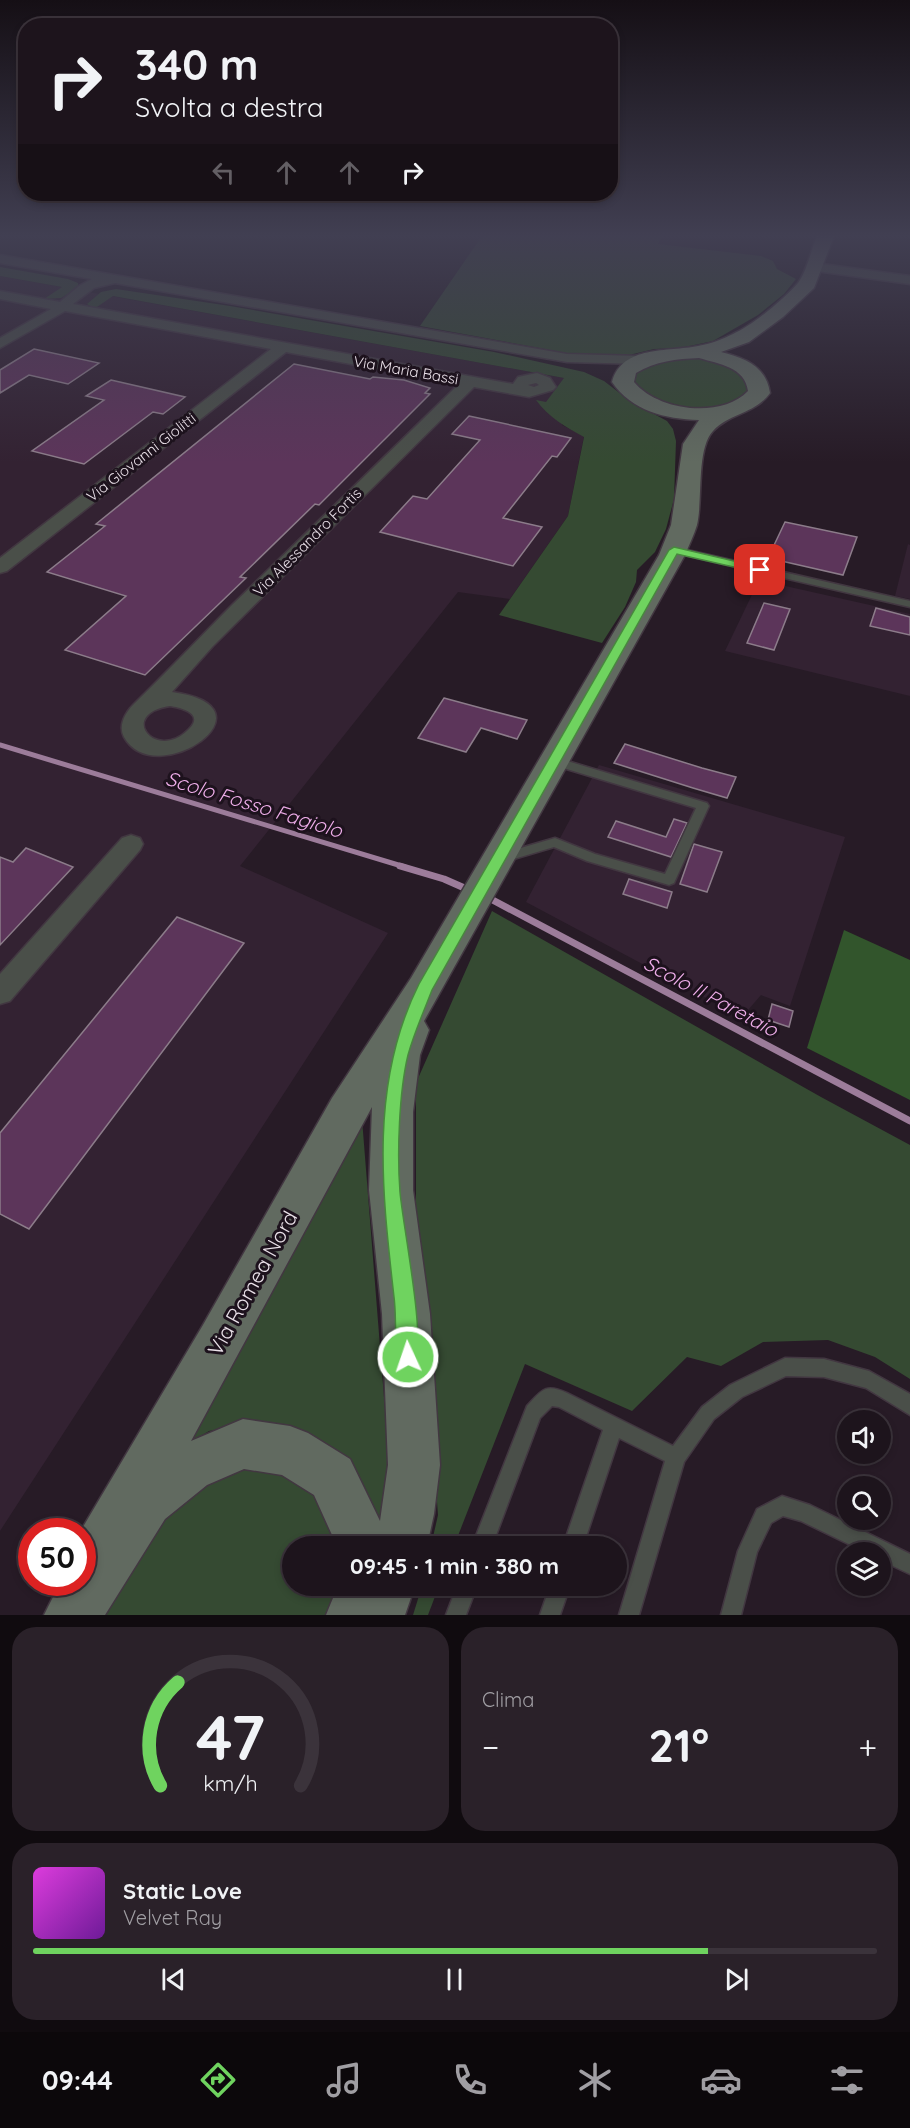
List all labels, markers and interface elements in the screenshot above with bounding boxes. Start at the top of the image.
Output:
text: 340 m [135,38,259,91]
icon: right [36,42,114,120]
text: Svolta a destra [135,90,323,124]
icon: left [207,156,240,189]
icon: ahead [270,156,303,189]
icon: ahead [333,156,366,189]
icon: right [396,156,429,189]
street label: Via Maria Bassi [352,351,460,389]
street label: Via Giovanni Giolitti [83,408,199,506]
street label: Via Alessandro Fortis [249,484,365,600]
pin [734,544,785,595]
icon: arrive [743,553,776,586]
water label: Scolo Fosso Fagiolo [163,765,346,843]
water label: Scolo Il Paretaio [640,950,783,1042]
street label: Via Romea Nord [201,1206,303,1360]
position arrow [376,1325,440,1389]
map controls [837,1410,891,1596]
button: sound [837,1410,891,1464]
button: search [837,1476,891,1530]
speed limit sign: 50 [18,1518,96,1596]
button: layers [837,1542,891,1596]
text: 09:45 · 1 min · 380 m [350,1552,559,1580]
text: Clima [482,1687,534,1712]
text: 47 [196,1698,265,1776]
text: 21° [648,1717,709,1773]
text: − [482,1726,499,1767]
text: + [858,1726,877,1767]
text: km/h [203,1770,258,1796]
text: Static Love [123,1877,242,1905]
text: Velvet Ray [123,1905,222,1930]
icon: previous [157,1963,190,1996]
icon: pause [438,1963,471,1996]
icon: next [720,1963,753,1996]
icon: directions [197,2059,239,2101]
icon: music [323,2059,365,2101]
icon: phone [449,2059,491,2101]
icon: climate [574,2059,616,2101]
icon: car [700,2059,742,2101]
icon: filters [826,2059,868,2101]
text: 09:44 [42,2063,113,2097]

